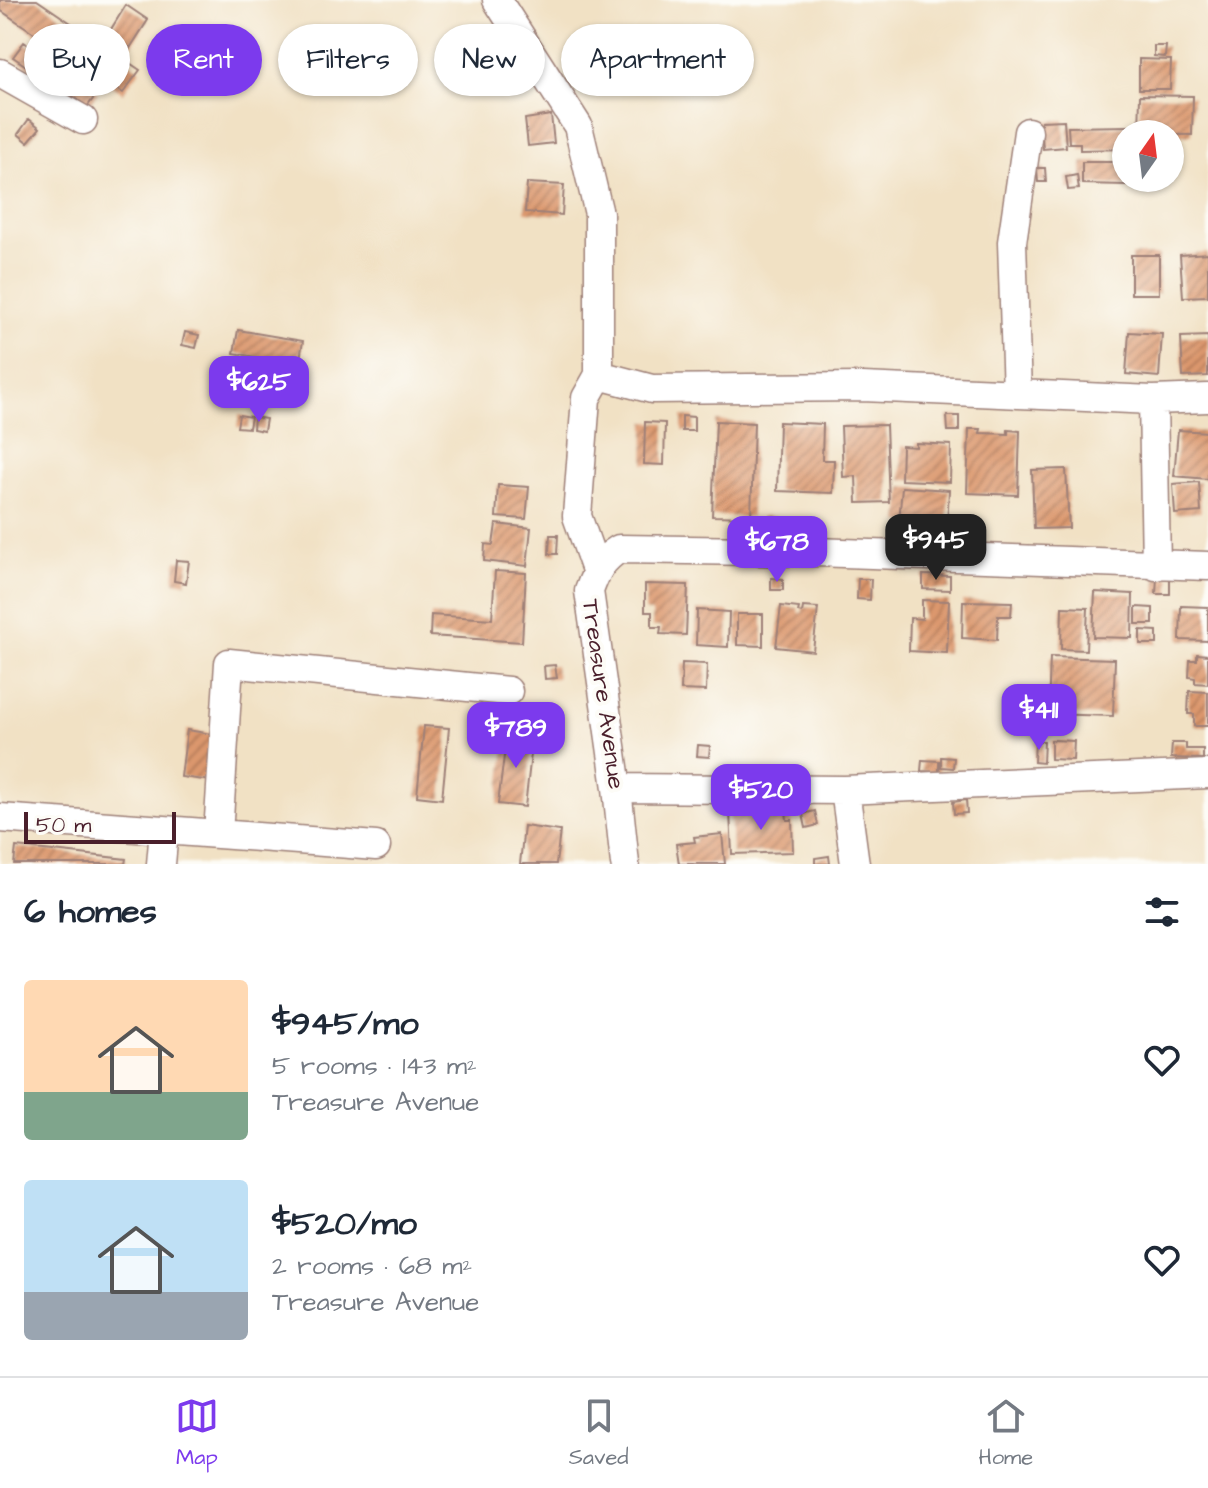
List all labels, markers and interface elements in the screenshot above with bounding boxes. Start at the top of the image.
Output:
chip: Buy [24,24,130,96]
chip: Rent [146,24,262,96]
chip: Filters [278,24,418,96]
chip: New [434,24,545,96]
chip: Apartment [561,24,754,96]
north arrow [1112,120,1184,192]
map controls [1112,120,1184,192]
pin: $625 [212,356,306,424]
text: $625 [227,364,291,400]
pin: $945 [889,514,983,582]
pin: $678 [730,516,824,584]
text: $945 [903,522,969,558]
text: $678 [745,524,809,560]
street label: Treasure Avenue [573,597,633,791]
pin: $411 [992,684,1086,752]
text: $411 [1020,692,1058,728]
pin: $789 [469,702,563,770]
text: $789 [485,710,547,746]
pin: $520 [714,764,808,832]
text: $520 [729,772,793,808]
scale bar [24,808,176,844]
text: 50 m [36,810,91,841]
text: 6 homes [24,888,157,936]
icon: filters [1140,890,1184,934]
text: $945/mo [272,1000,419,1048]
icon: home [88,1012,184,1108]
icon: heart [1140,1038,1184,1082]
text: 5 rooms · 143 m² [272,1048,477,1084]
text: Treasure Avenue [272,1084,479,1120]
text: $520/mo [272,1200,417,1248]
icon: home [88,1212,184,1308]
icon: heart [1140,1238,1184,1282]
text: 2 rooms · 68 m² [272,1248,472,1284]
text: Treasure Avenue [272,1284,479,1320]
tab: Map [175,1394,219,1473]
tab: Saved [569,1394,629,1473]
tab: Home [978,1394,1033,1473]

